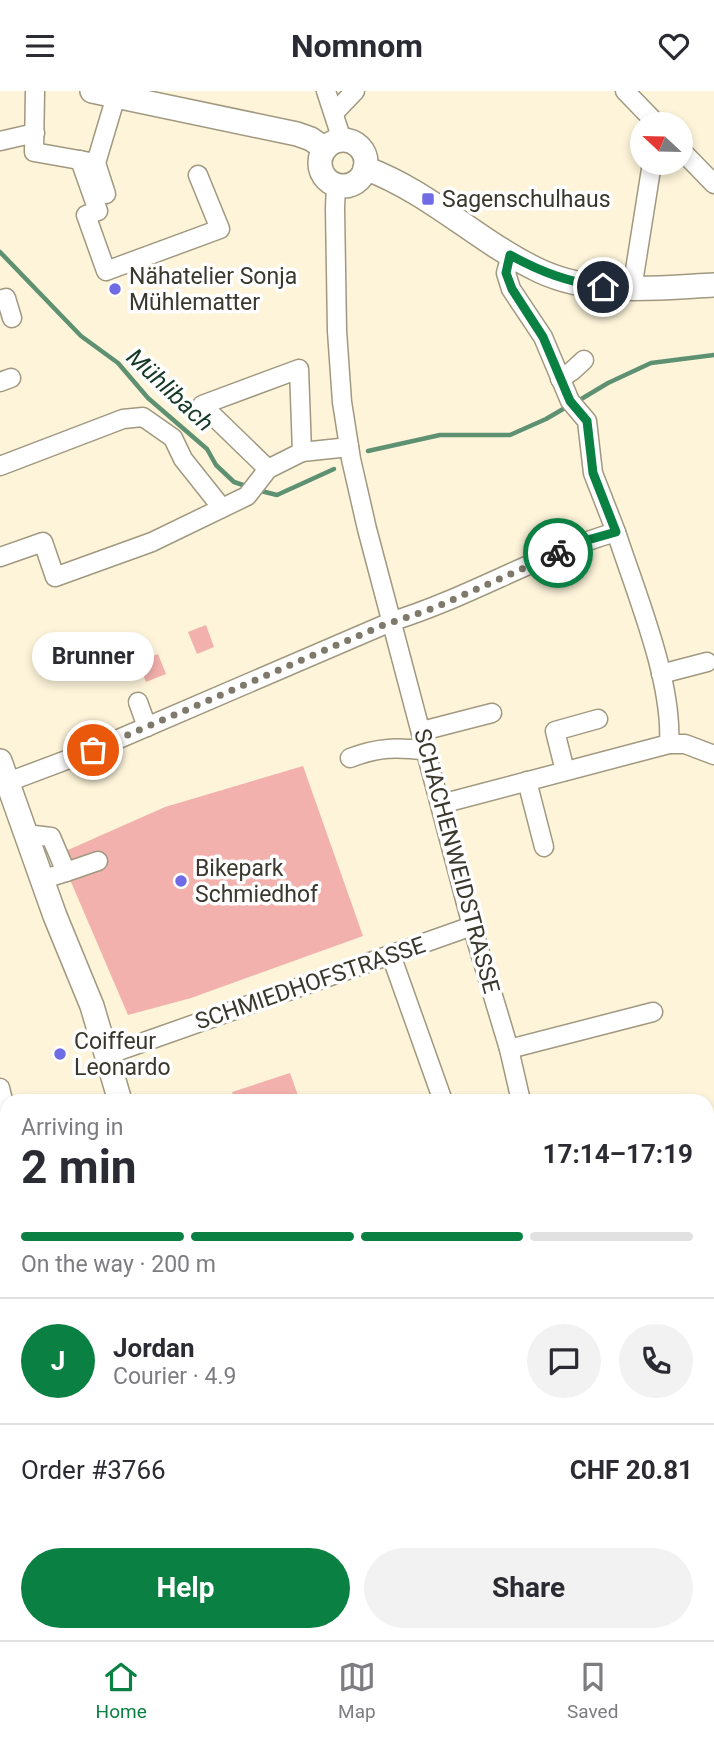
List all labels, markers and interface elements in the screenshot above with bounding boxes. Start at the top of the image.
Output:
icon: menu [21,27,59,65]
text: Nomnom [291,27,423,65]
icon: heart [655,27,693,65]
north arrow [630,112,693,175]
map controls [630,112,693,175]
place label: Sagenschulhaus [442,186,611,213]
marker: Sagenschulhaus [420,191,436,207]
pin [573,257,633,317]
place label: Nähatelier Sonja Mühlematter [129,263,297,316]
icon: home [584,268,622,306]
marker: Nähatelier Sonja Mühlematter [107,281,123,297]
water label: Mühlibach [121,343,219,437]
courier [523,518,593,588]
icon: bike [539,534,577,572]
callout: Brunner [32,631,154,680]
text: Brunner [52,643,134,670]
pin [63,720,123,780]
street label: SCHACHENWEIDSTRASSE [408,726,505,996]
icon: bag [74,731,112,769]
place label: Bikepark Schmiedhof [195,855,319,908]
marker: Bikepark Schmiedhof [173,873,189,889]
street label: SCHMIEDHOFSTRASSE [192,931,429,1036]
place label: Coiffeur Leonardo [74,1028,171,1081]
marker: Coiffeur Leonardo [52,1046,68,1062]
text: Arriving in [21,1114,124,1141]
text: 17:14–17:19 [543,1139,693,1169]
text: 2 min [21,1140,137,1194]
text: On the way · 200 m [21,1251,216,1278]
button: chat [527,1324,601,1398]
button: phone [619,1324,693,1398]
text: Jordan [113,1333,195,1363]
text: J [51,1346,65,1376]
text: Courier · 4.9 [113,1363,236,1390]
text: Order #3766 [21,1455,166,1485]
text: CHF 20.81 [570,1455,693,1485]
button: Help [21,1548,350,1628]
button: Share [364,1548,693,1628]
tab: Home [96,1658,147,1723]
tab: Map [338,1658,376,1723]
tab: Saved [567,1658,618,1723]

